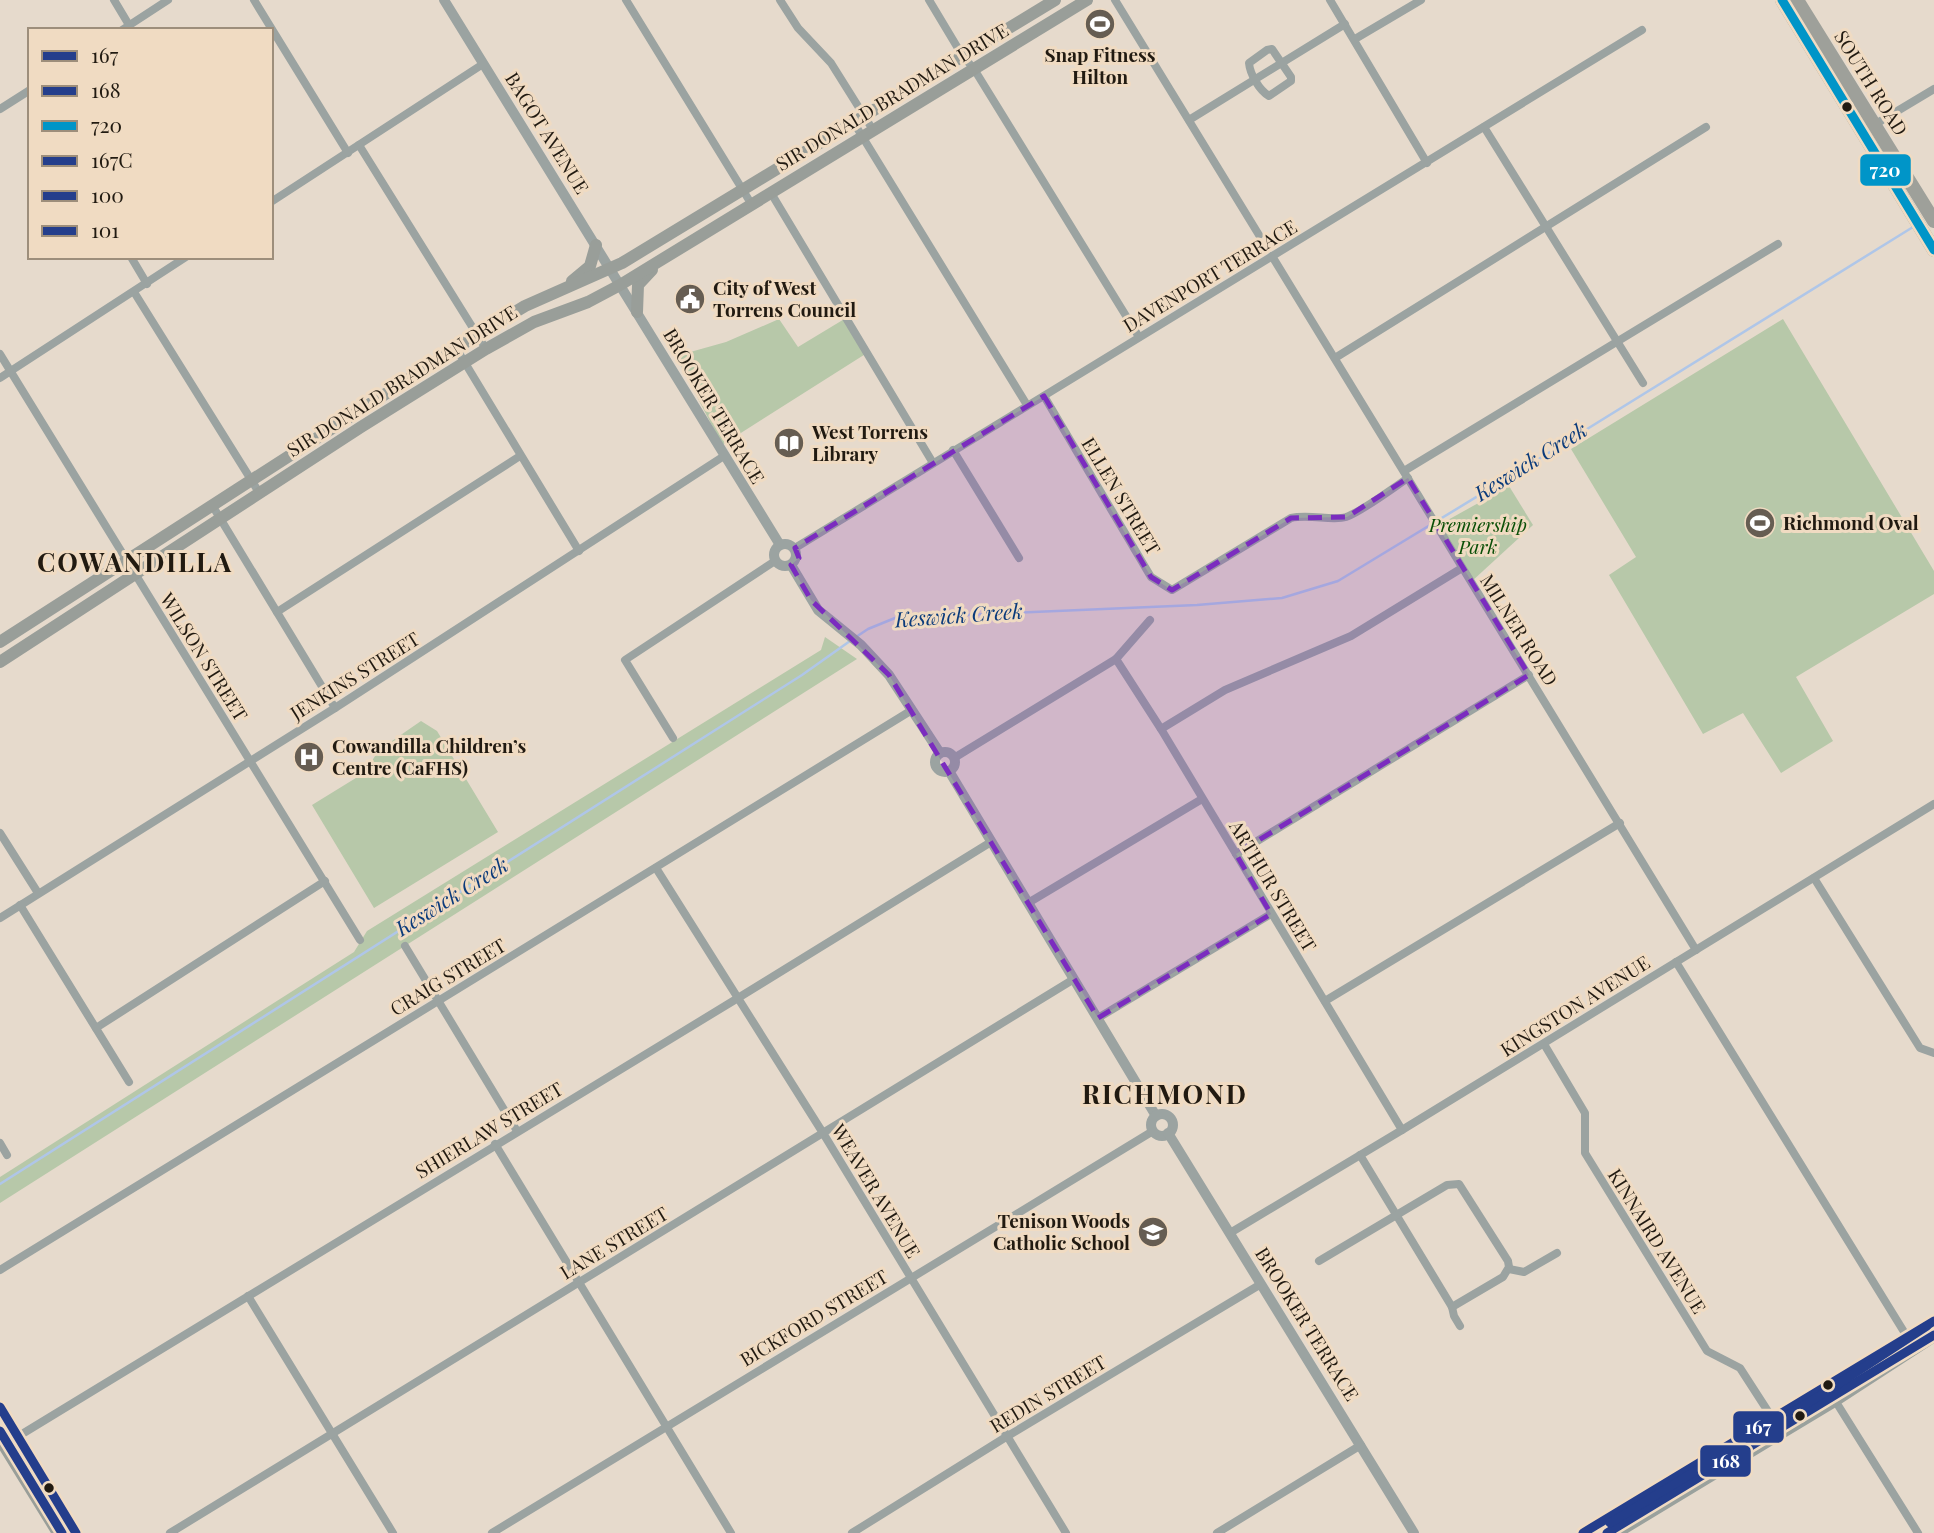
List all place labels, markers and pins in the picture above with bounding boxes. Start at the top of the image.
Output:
sports icon: Snap Fitness Hilton [1083,7,1117,41]
place label: Snap Fitness Hilton [1044,41,1156,89]
unlabelled marker [1840,100,1854,114]
place label: City of West Torrens Council [713,274,856,322]
public building icon: City of West Torrens Council [673,282,707,316]
place label: West Torrens Library [811,418,928,466]
library icon: West Torrens Library [772,426,806,460]
sports icon: Richmond Oval [1743,506,1777,540]
place label: Richmond Oval [1783,509,1919,535]
place label: Cowandilla Children’s Centre (CaFHS) [332,732,526,780]
hospital icon: Cowandilla Children’s Centre (CaFHS) [292,740,326,774]
place label: Tenison Woods Catholic School [993,1207,1130,1255]
school or university icon: Tenison Woods Catholic School [1136,1215,1170,1249]
unlabelled marker [1821,1378,1835,1392]
unlabelled marker [1793,1409,1807,1423]
unlabelled marker [42,1481,56,1495]

